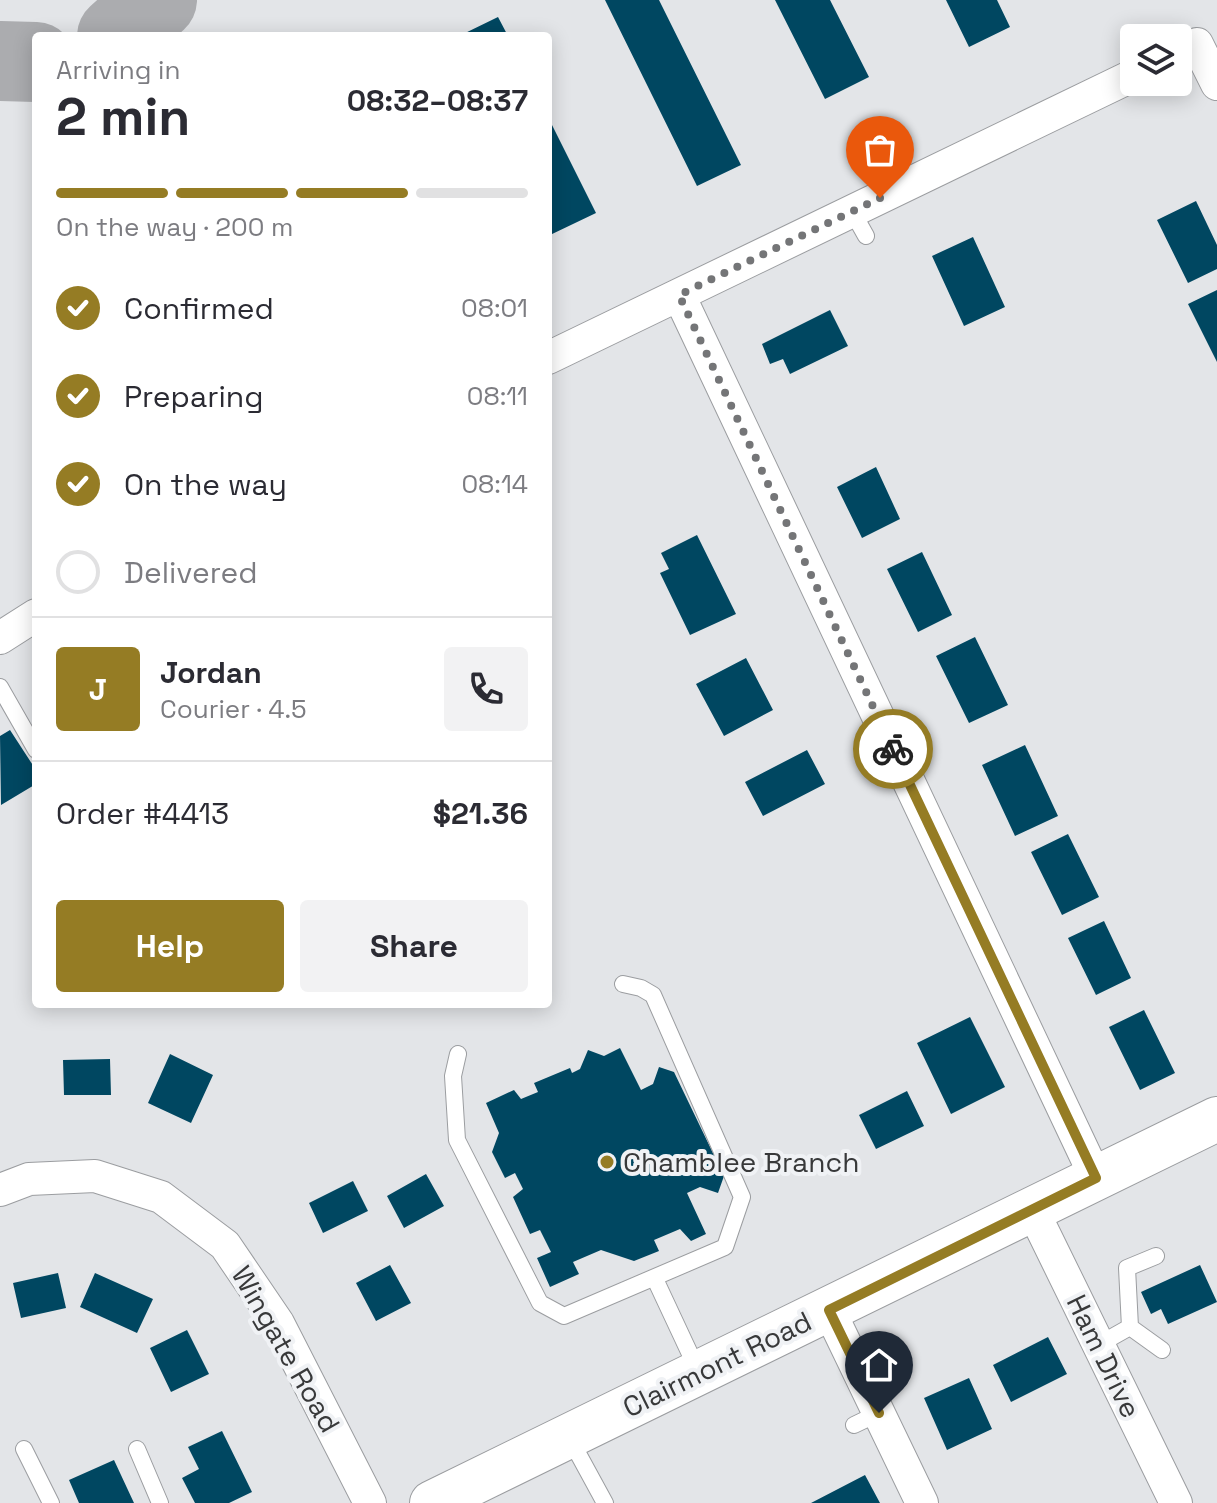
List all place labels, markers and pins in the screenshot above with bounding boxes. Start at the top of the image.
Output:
pin [846,116,914,198]
place label: Chamblee Branch [623,1144,859,1180]
marker: Chamblee Branch [598,1153,616,1171]
pin [845,1331,913,1413]

